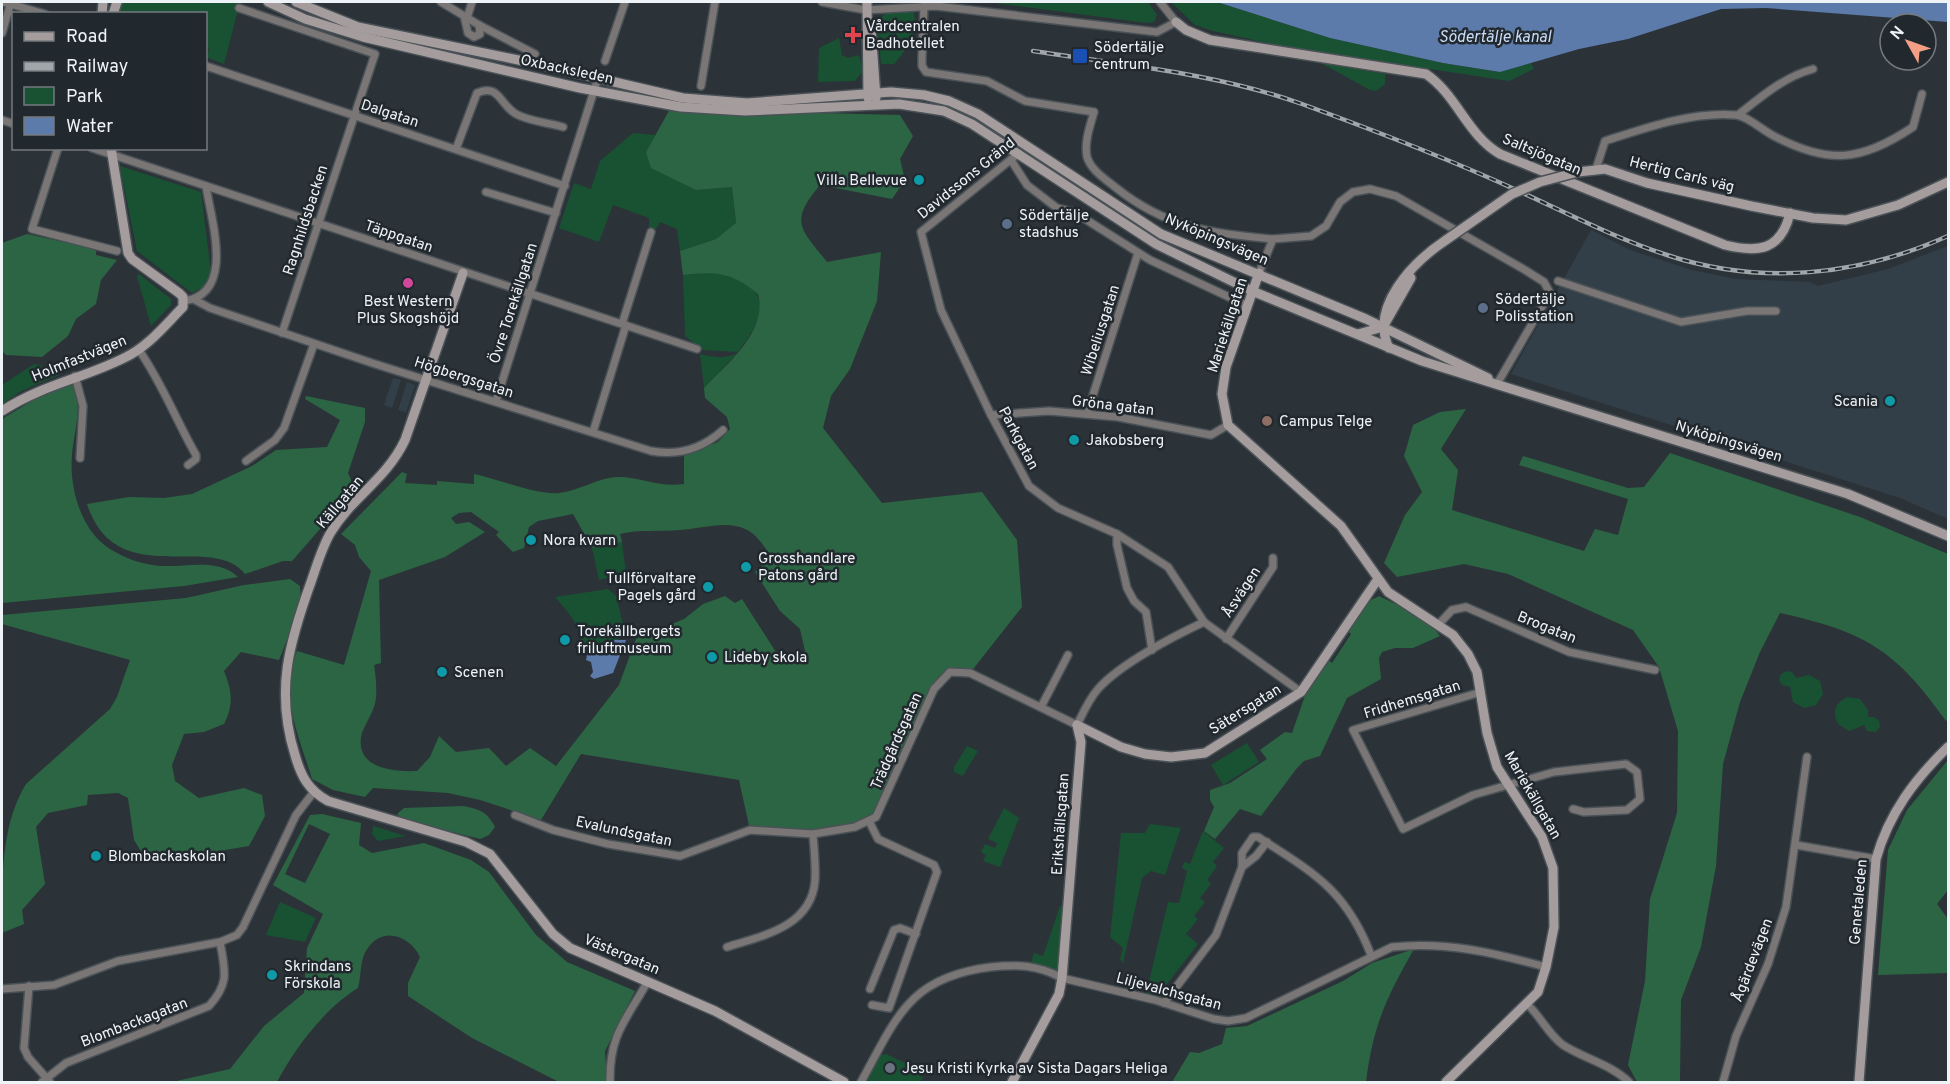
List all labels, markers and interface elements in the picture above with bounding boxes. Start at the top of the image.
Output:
legend [12,12,207,150]
north arrow [1878,12,1938,72]
place label: Vårdcentralen Badhotellet [866,18,960,54]
text: N [1887,23,1909,44]
text: Road [66,26,108,49]
marker: Vårdcentralen Badhotellet [844,26,862,44]
water label: Södertälje kanal [1439,28,1552,48]
place label: Södertälje centrum [1094,39,1164,75]
marker: Södertälje centrum [1071,47,1089,65]
street label: Oxbacksleden [518,51,615,90]
text: Railway [66,56,128,79]
text: Park [66,86,103,109]
street label: Dalgatan [358,96,421,133]
text: Water [66,116,113,139]
street label: Saltsjögatan [1499,130,1584,181]
street label: Davidssons Gränd [914,134,1019,224]
street label: Hertig Carls väg [1627,153,1736,198]
street label: Ragnhildsbacken [280,163,333,278]
place label: Villa Bellevue [816,172,907,191]
marker: Villa Bellevue [912,173,926,187]
place label: Södertälje stadshus [1019,207,1089,243]
street label: Nyköpingsvägen [1162,210,1271,271]
street label: Täppgatan [362,217,435,258]
marker: Södertälje stadshus [1000,217,1014,231]
street label: Övre Torekällgatan [485,240,543,366]
street label: Mariekällgatan [1204,275,1253,375]
marker: Best Western Plus Skogshöjd [401,276,415,290]
street label: Wibeliusgatan [1078,283,1125,378]
place label: Södertälje Polisstation [1495,291,1574,327]
place label: Best Western Plus Skogshöjd [357,293,459,329]
marker: Södertälje Polisstation [1476,301,1490,315]
street label: Holmfastvägen [29,332,130,387]
street label: Högbergsgatan [411,353,516,403]
street label: Gröna gatan [1071,392,1155,421]
place label: Scania [1834,393,1878,412]
marker: Scania [1883,394,1897,408]
street label: Parkgatan [993,404,1042,474]
place label: Campus Telge [1279,413,1372,432]
marker: Campus Telge [1260,414,1274,428]
street label: Nyköpingsvägen [1673,417,1784,468]
place label: Jakobsberg [1086,432,1164,451]
marker: Jakobsberg [1067,433,1081,447]
street label: Källgatan [313,472,369,533]
place label: Nora kvarn [543,532,616,551]
marker: Nora kvarn [524,533,538,547]
place label: Grosshandlare Patons gård [758,550,855,586]
marker: Grosshandlare Patons gård [739,560,753,574]
street label: Åsvägen [1219,564,1266,622]
place label: Tullförvaltare Pagels gård [606,570,696,606]
marker: Tullförvaltare Pagels gård [701,580,715,594]
street label: Brogatan [1514,608,1579,649]
place label: Torekällbergets friluftmuseum [577,623,681,659]
marker: Torekällbergets friluftmuseum [558,633,572,647]
place label: Lideby skola [724,649,807,668]
marker: Lideby skola [705,650,719,664]
place label: Scenen [454,664,504,683]
marker: Scenen [435,665,449,679]
street label: Fridhemsgatan [1362,677,1463,724]
street label: Sätersgatan [1206,681,1285,740]
street label: Trädgårdsgatan [867,690,927,793]
street label: Mariekällgatan [1499,748,1565,843]
street label: Erikshällsgatan [1048,772,1075,876]
street label: Evalundsgatan [574,813,674,852]
place label: Blombackaskolan [108,848,226,867]
marker: Blombackaskolan [89,849,103,863]
street label: Genetaleden [1846,859,1873,946]
street label: Ågärdevägen [1729,916,1778,1005]
street label: Västergatan [580,931,662,980]
place label: Skrindans Förskola [284,958,351,994]
marker: Skrindans Förskola [265,968,279,982]
street label: Liljevalchsgatan [1114,969,1223,1016]
street label: Blombackagatan [78,994,191,1053]
place label: Jesu Kristi Kyrka av Sista Dagars Heliga [902,1060,1168,1079]
marker: Jesu Kristi Kyrka av Sista Dagars Heliga [883,1061,897,1075]

